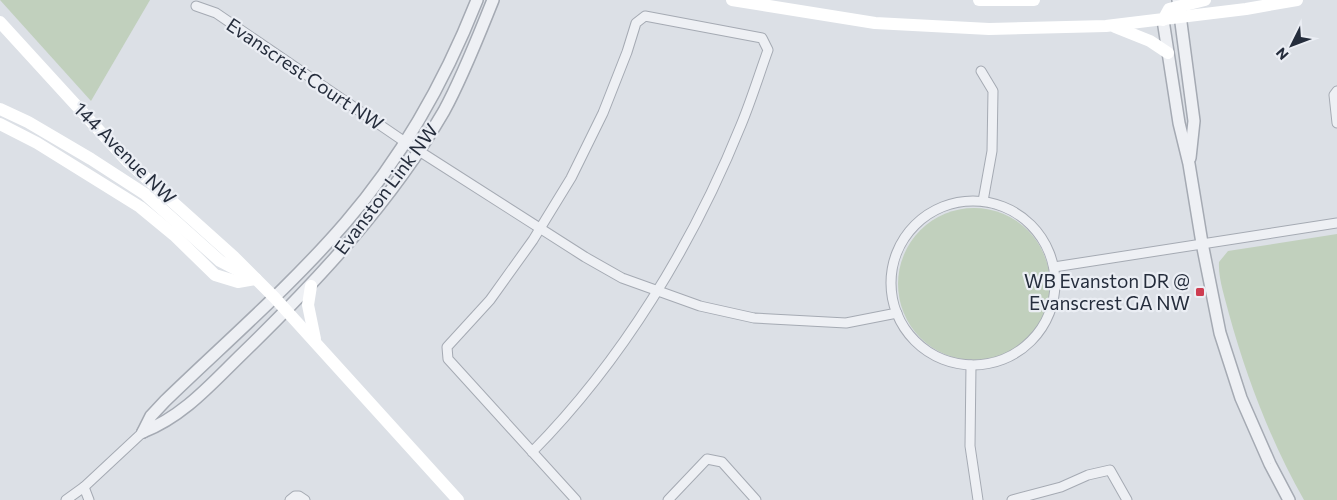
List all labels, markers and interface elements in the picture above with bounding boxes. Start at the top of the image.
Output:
street label: Evanscrest Court NW [222,12,388,135]
north arrow [1267,20,1317,70]
text: N [1272,44,1292,64]
street label: 144 Avenue NW [69,97,181,209]
street label: Evanston Link NW [329,119,442,259]
place label: WB Evanston DR @ Evanscrest GA NW [1024,269,1190,314]
marker: WB Evanston DR @ Evanscrest GA NW [1194,286,1206,298]

